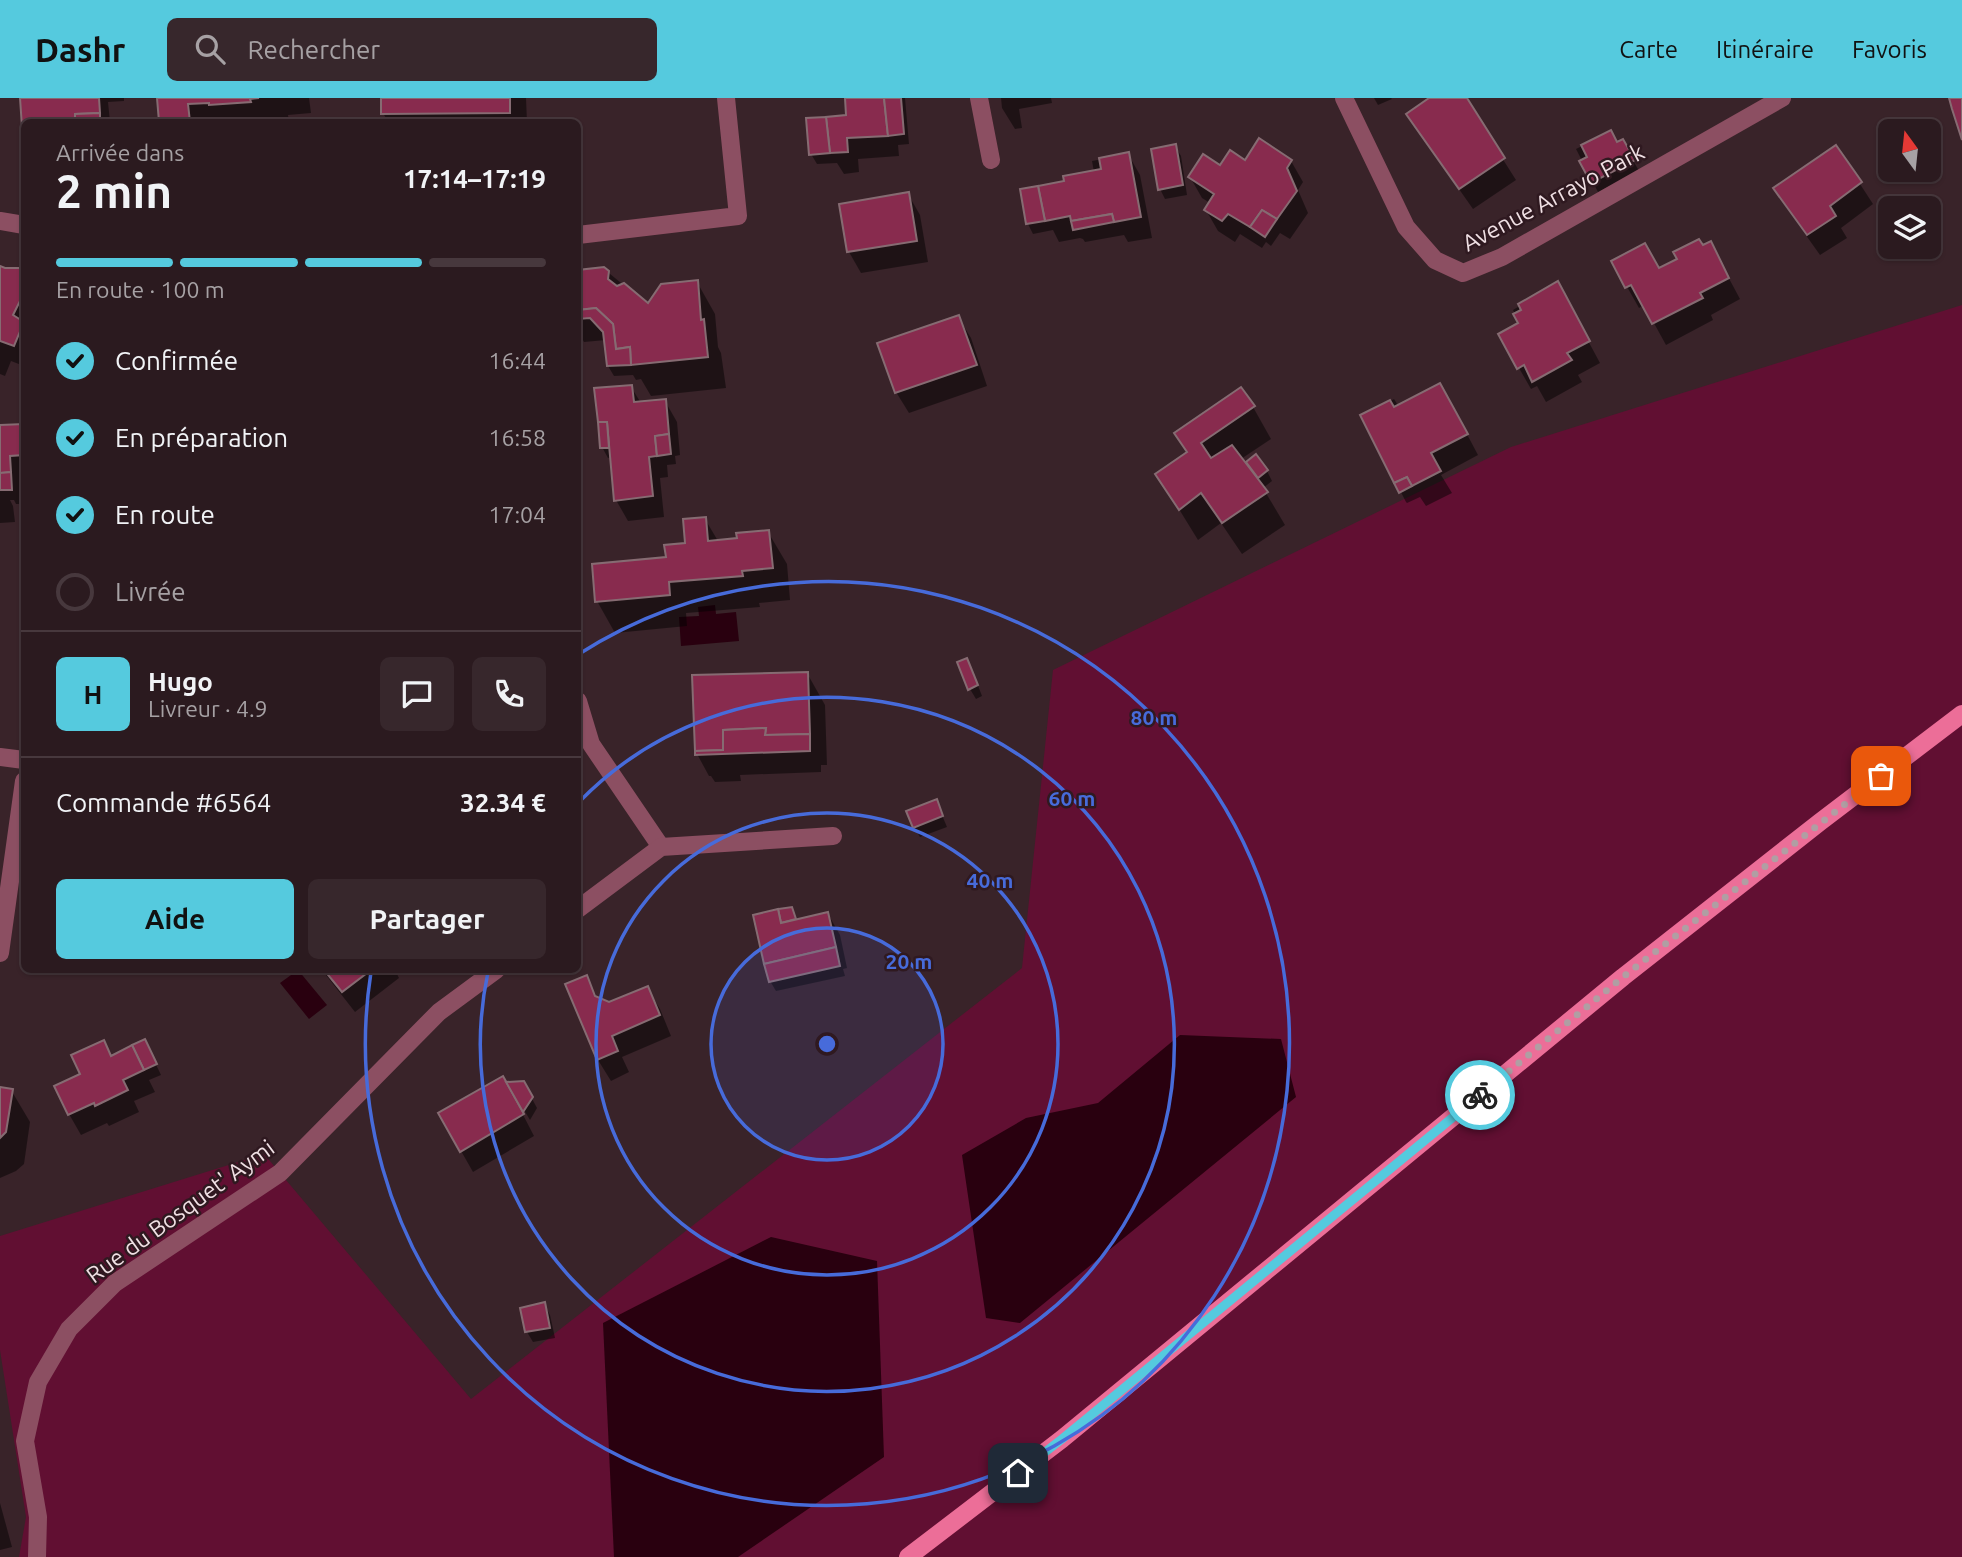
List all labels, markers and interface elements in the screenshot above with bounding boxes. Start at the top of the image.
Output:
search box [167,18,657,81]
icon: search [191,30,229,68]
text: Dashr [35,31,125,68]
text: Rechercher [247,35,380,64]
text: Carte [1619,36,1678,63]
text: Itinéraire [1716,36,1814,63]
text: Favoris [1852,36,1927,63]
north arrow [1878,119,1941,182]
map controls [1878,119,1941,259]
street label: Avenue Arrayo Park [1458,138,1649,256]
text: Arrivée dans [56,140,184,165]
text: 17:14–17:19 [403,164,546,193]
text: 2 min [56,165,172,217]
button: layers [1878,196,1941,259]
text: En route · 100 m [56,277,225,302]
icon: check [56,342,94,380]
text: Confirmée [115,346,238,375]
text: 16:44 [488,348,546,373]
icon: check [56,419,94,457]
text: En préparation [115,423,288,452]
text: 16:58 [488,425,546,450]
icon: check [56,496,94,534]
text: En route [115,500,215,529]
text: 17:04 [488,502,546,527]
text: Livrée [115,577,186,606]
button: chat [380,657,454,731]
button: phone [472,657,546,731]
text: Hugo [148,667,213,696]
text: H [84,680,102,709]
text: Livreur · 4.9 [148,696,268,721]
text: 80 m [1131,705,1177,729]
pin [1851,746,1911,806]
icon: bag [1862,757,1900,795]
text: 60 m [1049,786,1095,810]
text: Commande #6564 [56,788,272,817]
text: 32.34 € [460,788,546,817]
text: 40 m [967,868,1013,892]
button: Aide [56,879,294,959]
button: Partager [308,879,546,959]
text: 20 m [886,949,932,973]
centre of rings [815,1032,839,1056]
courier [1445,1060,1515,1130]
icon: bike [1461,1076,1499,1114]
street label: Rue du Bosquet' Aymi [81,1135,279,1287]
pin [988,1443,1048,1503]
icon: home [999,1454,1037,1492]

